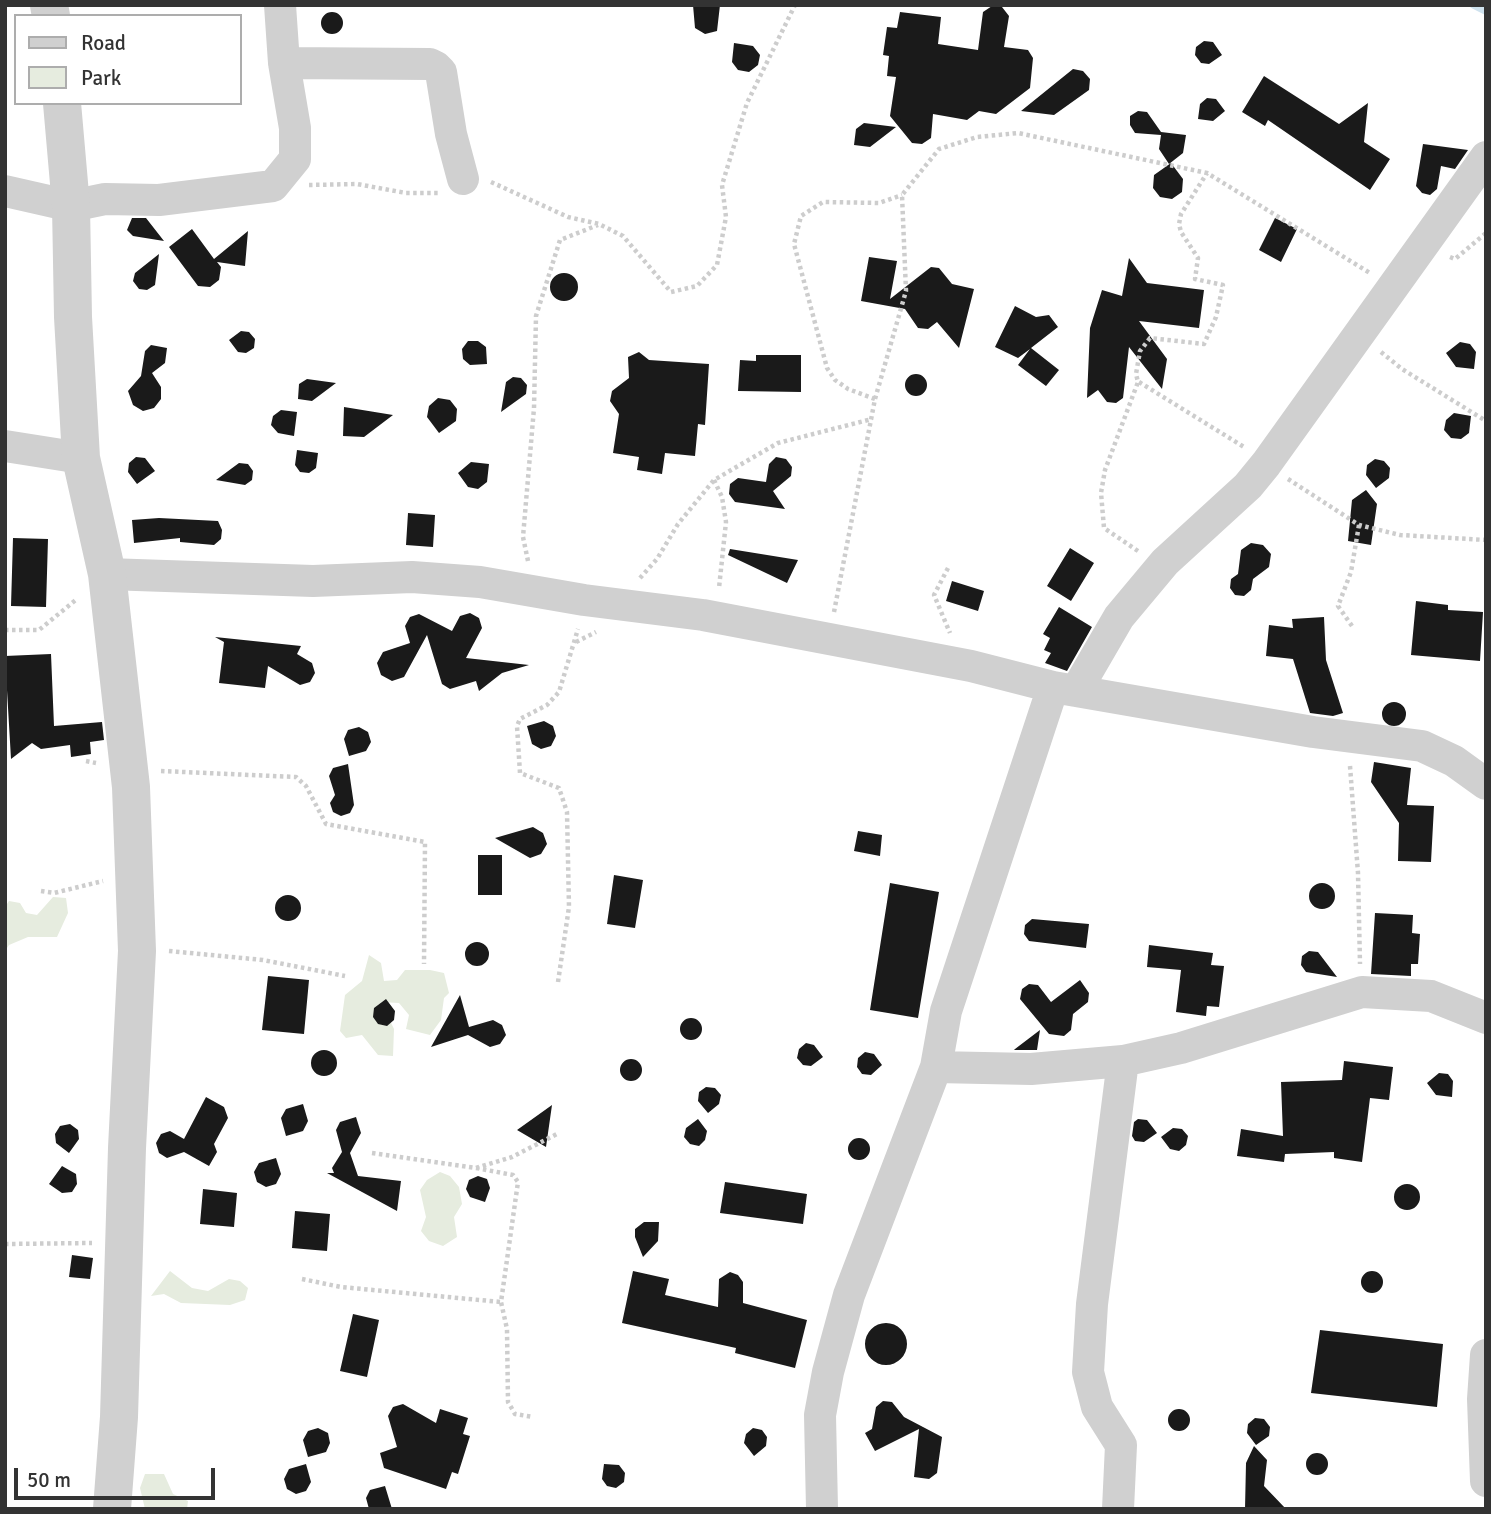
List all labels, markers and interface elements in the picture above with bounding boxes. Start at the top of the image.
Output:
legend [14,14,242,105]
text: Road [81,30,126,56]
text: Park [81,65,121,91]
scale bar [18,1454,219,1498]
text: 50 m [27,1467,71,1493]

